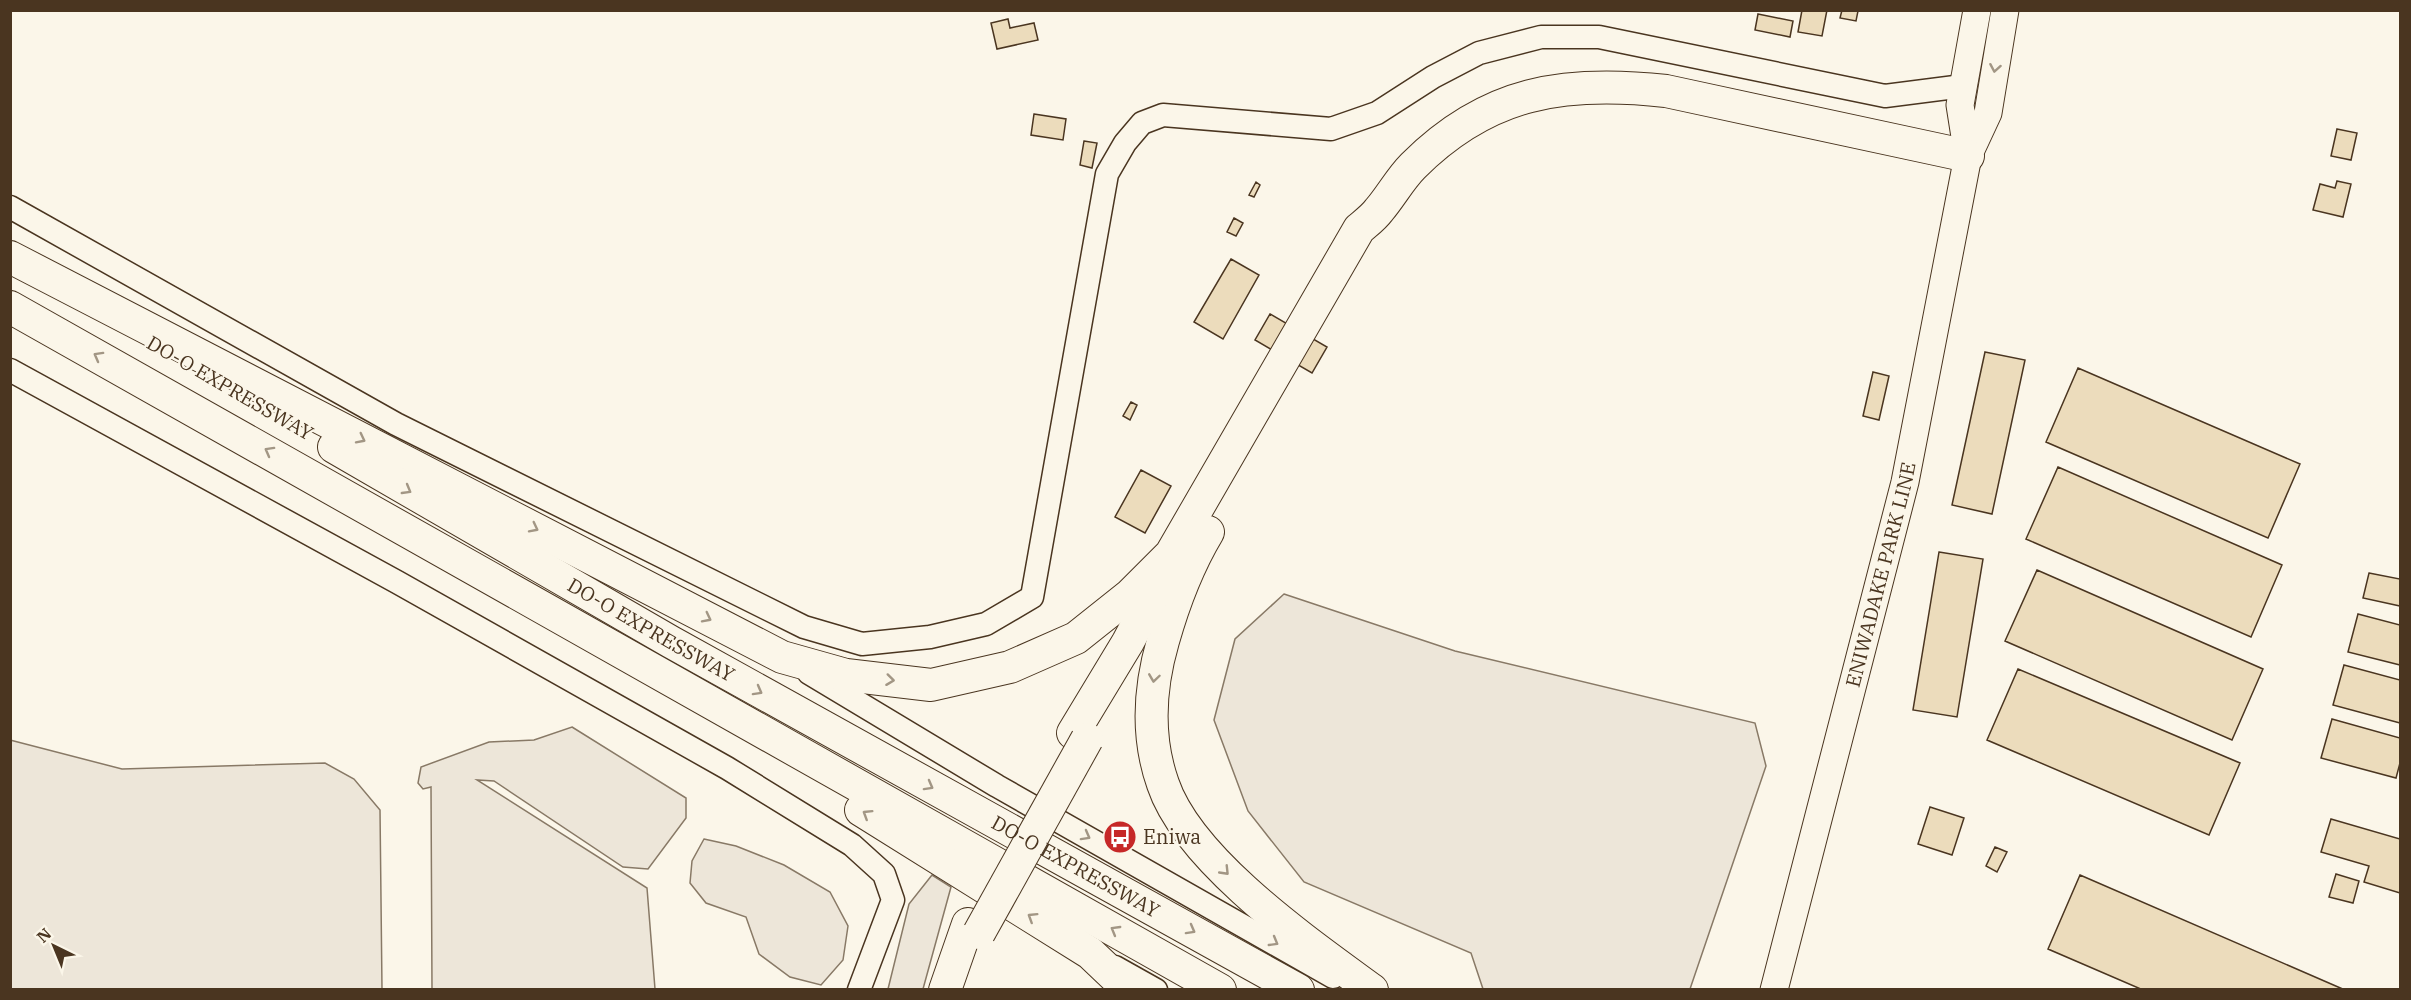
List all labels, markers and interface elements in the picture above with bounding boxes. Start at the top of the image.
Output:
one-way arrow [1990,64,2002,73]
street label: DO-O EXPRESSWAY [142,329,319,447]
one-way arrow [94,352,105,363]
one-way arrow [354,432,365,443]
one-way arrow [264,447,275,458]
street label: ENIWADAKE PARK LINE [1839,460,1922,690]
one-way arrow [401,482,411,494]
one-way arrow [528,521,539,533]
street label: DO-O EXPRESSWAY [563,571,740,688]
one-way arrow [701,611,711,622]
one-way arrow [885,673,894,686]
one-way arrow [1149,673,1161,682]
one-way arrow [752,684,762,695]
one-way arrow [922,779,933,790]
one-way arrow [863,809,873,821]
street label: DO-O EXPRESSWAY [987,809,1165,924]
bus stop icon: Eniwa [1102,819,1138,855]
place label: Eniwa [1143,823,1201,850]
one-way arrow [1080,829,1090,840]
one-way arrow [1218,863,1229,874]
one-way arrow [1028,913,1039,924]
north arrow [24,916,84,976]
text: N [32,923,55,947]
one-way arrow [1185,923,1196,935]
one-way arrow [1111,925,1121,937]
one-way arrow [1268,935,1278,947]

